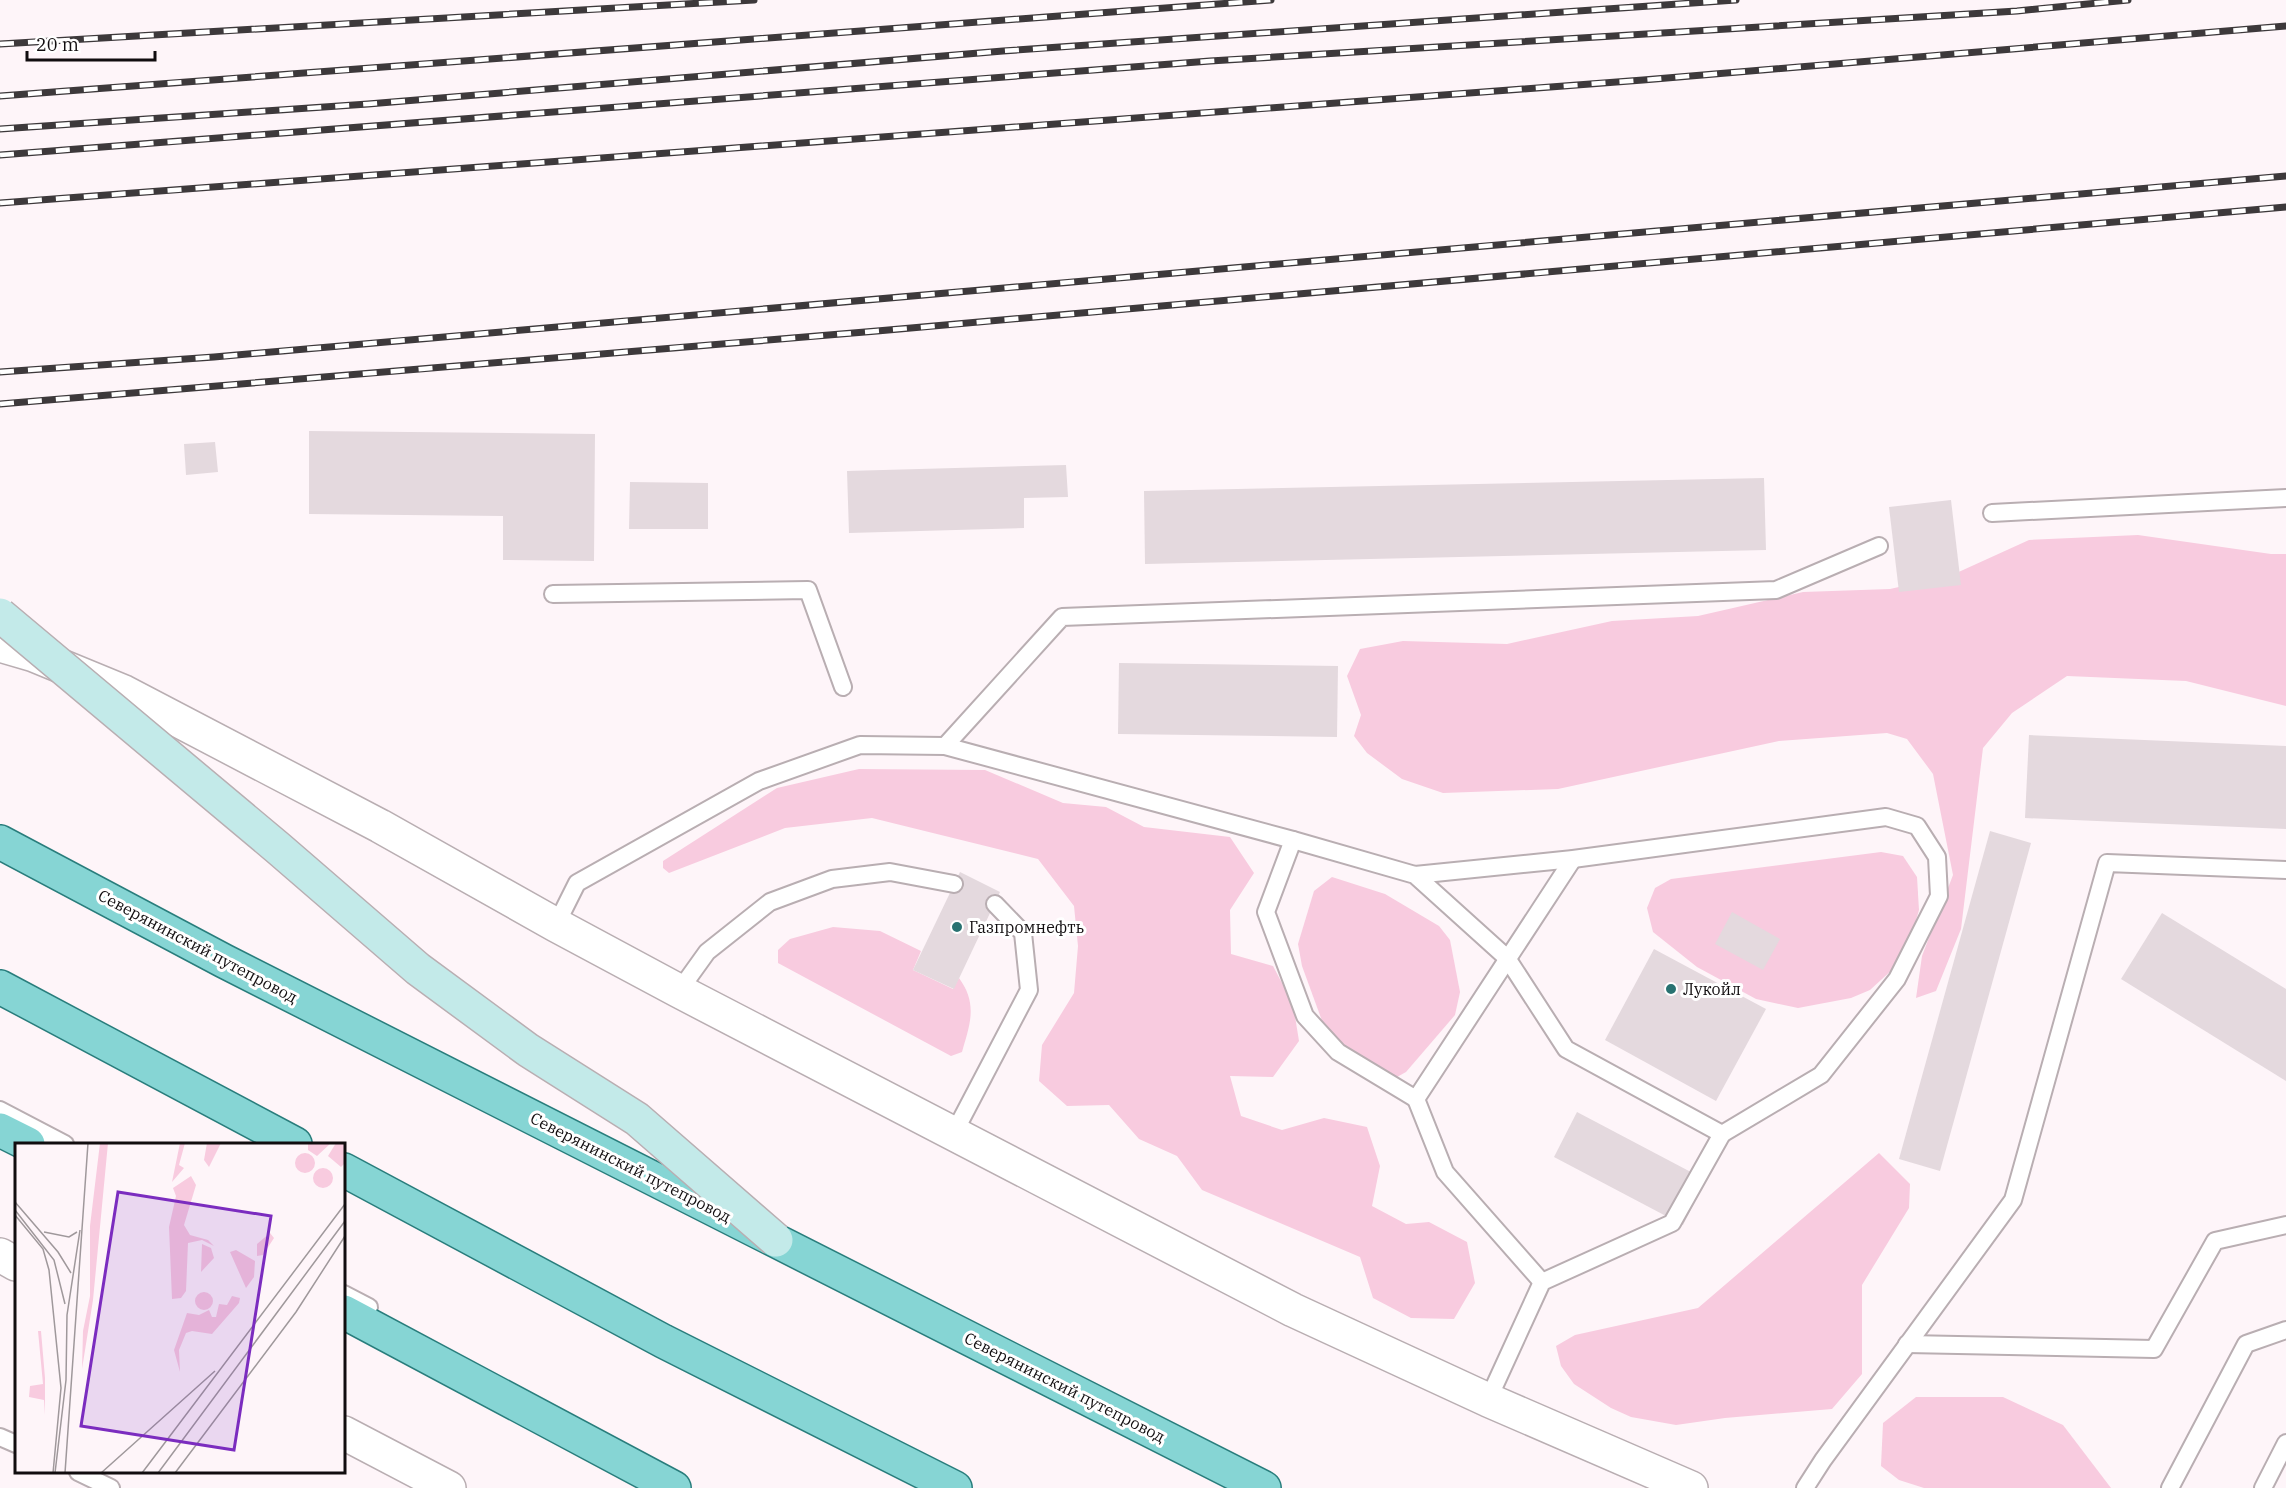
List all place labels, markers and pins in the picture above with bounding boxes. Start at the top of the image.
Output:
place label: Газпромнефть [969,917,1084,937]
marker: Газпромнефть [950,920,964,934]
place label: Лукойл [1683,979,1741,999]
marker: Лукойл [1664,982,1678,996]

